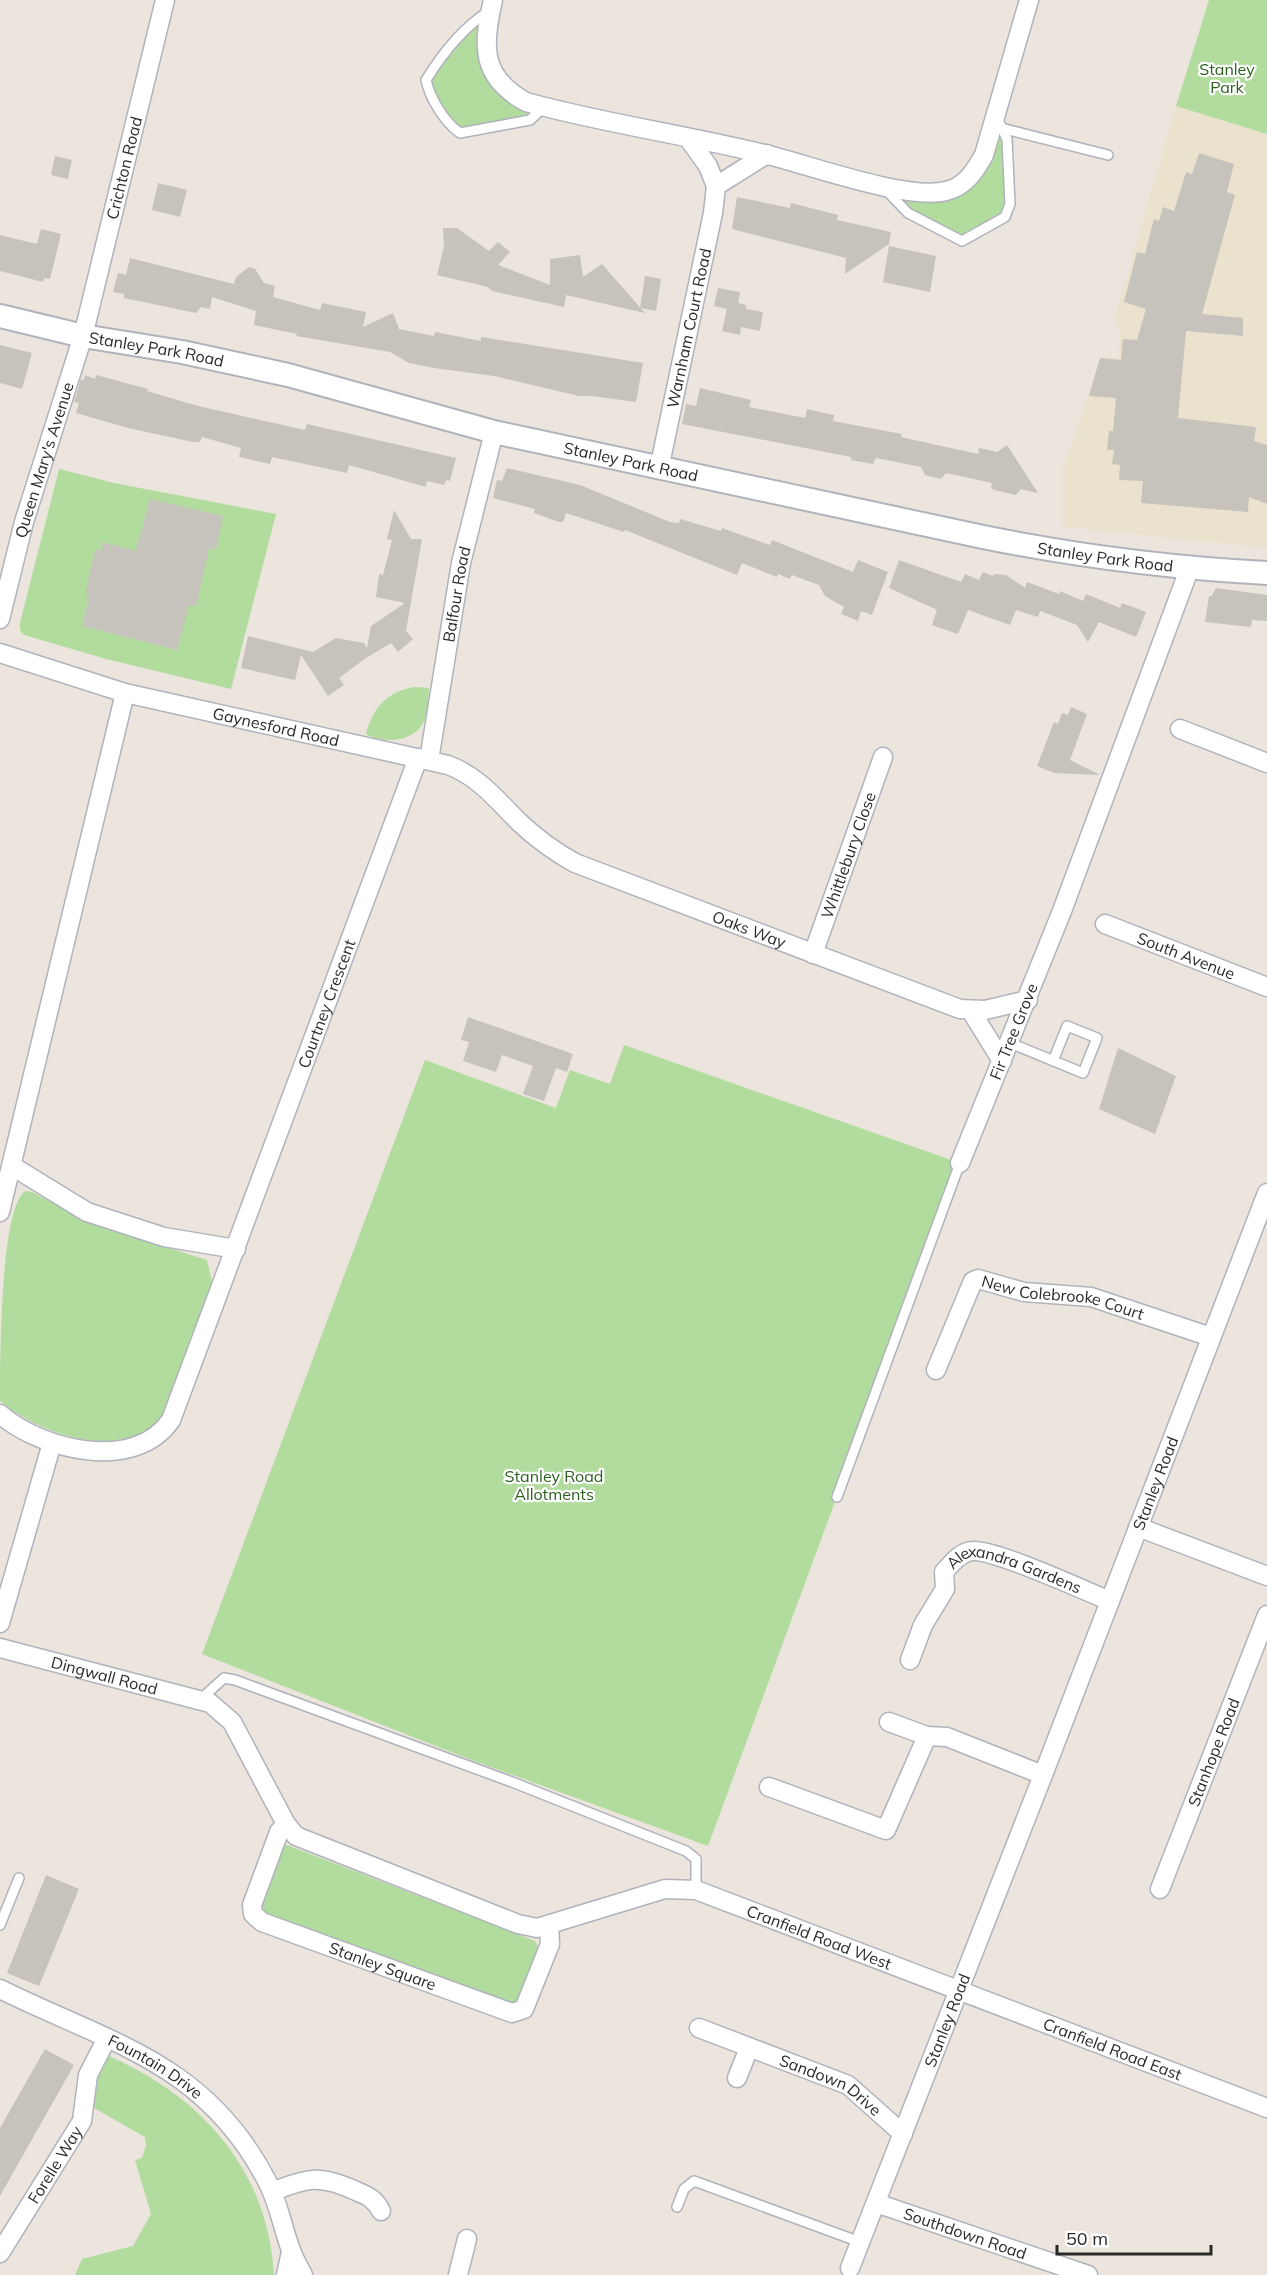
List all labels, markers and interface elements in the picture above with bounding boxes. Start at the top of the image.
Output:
park label: Stanley Park [1199,59,1255,97]
street label: Crichton Road [102,114,146,222]
street label: Warnham Court Road [662,246,715,410]
street label: Stanley Park Road [88,327,226,371]
street label: Queen Mary's Avenue [10,380,78,540]
street label: Stanley Park Road [562,437,700,486]
street label: Stanley Park Road [1036,537,1174,576]
street label: Balfour Road [438,544,475,644]
street label: Gaynesford Road [211,703,341,750]
street label: Whittlebury Close [816,789,880,921]
street label: Oaks Way [710,906,789,952]
street label: South Avenue [1134,927,1238,984]
street label: Courtney Crescent [293,936,360,1071]
street label: Fir Tree Grove [985,980,1042,1082]
street label: New Colebrooke Court [979,1271,1147,1324]
street label: Stanley Road [1128,1434,1182,1533]
park label: Stanley Road Allotments [505,1466,603,1504]
street label: Alexandra Gardens [942,1541,1085,1598]
street label: Dingwall Road [49,1652,160,1699]
street label: Stanhope Road [1183,1695,1244,1809]
street label: Cranfield Road West [744,1900,895,1974]
street label: Stanley Square [326,1937,439,1995]
street label: Stanley Road [920,1971,974,2070]
street label: Cranfield Road East [1040,2013,1185,2085]
street label: Fountain Drive [105,2030,207,2103]
street label: Sandown Drive [777,2050,886,2120]
street label: Forelle Way [23,2122,87,2207]
street label: Southdown Road [901,2203,1029,2263]
scale bar [1057,2218,1212,2256]
text: 50 m [1066,2227,1108,2250]

